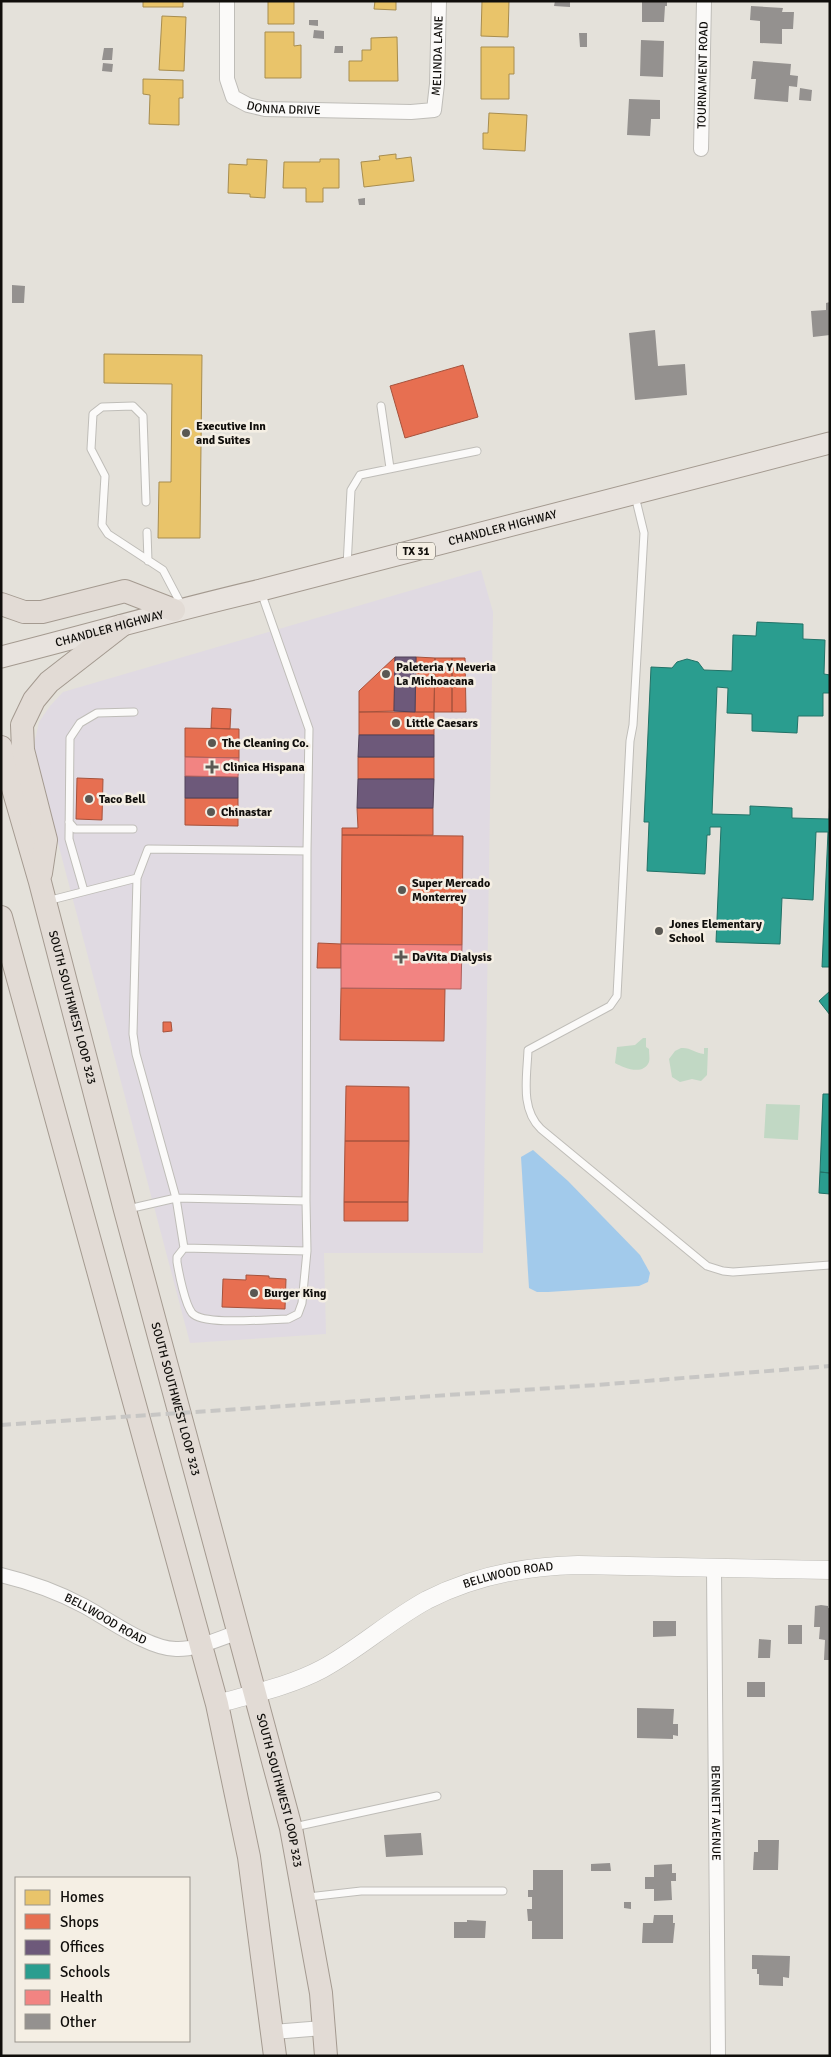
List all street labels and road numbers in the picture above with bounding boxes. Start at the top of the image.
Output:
street label: MELINDA LANE [428,15,446,97]
street label: TOURNAMENT ROAD [694,21,711,129]
street label: DONNA DRIVE [245,97,321,118]
street label: CHANDLER HIGHWAY [447,506,558,549]
road number: TX 31 [397,542,435,560]
street label: CHANDLER HIGHWAY [54,607,165,650]
street label: SOUTH SOUTHWEST LOOP 323 [45,929,100,1086]
street label: SOUTH SOUTHWEST LOOP 323 [148,1321,204,1477]
street label: BELLWOOD ROAD [461,1559,554,1592]
street label: BELLWOOD ROAD [62,1590,149,1648]
street label: SOUTH SOUTHWEST LOOP 323 [253,1712,306,1869]
street label: BENNETT AVENUE [708,1765,724,1861]

